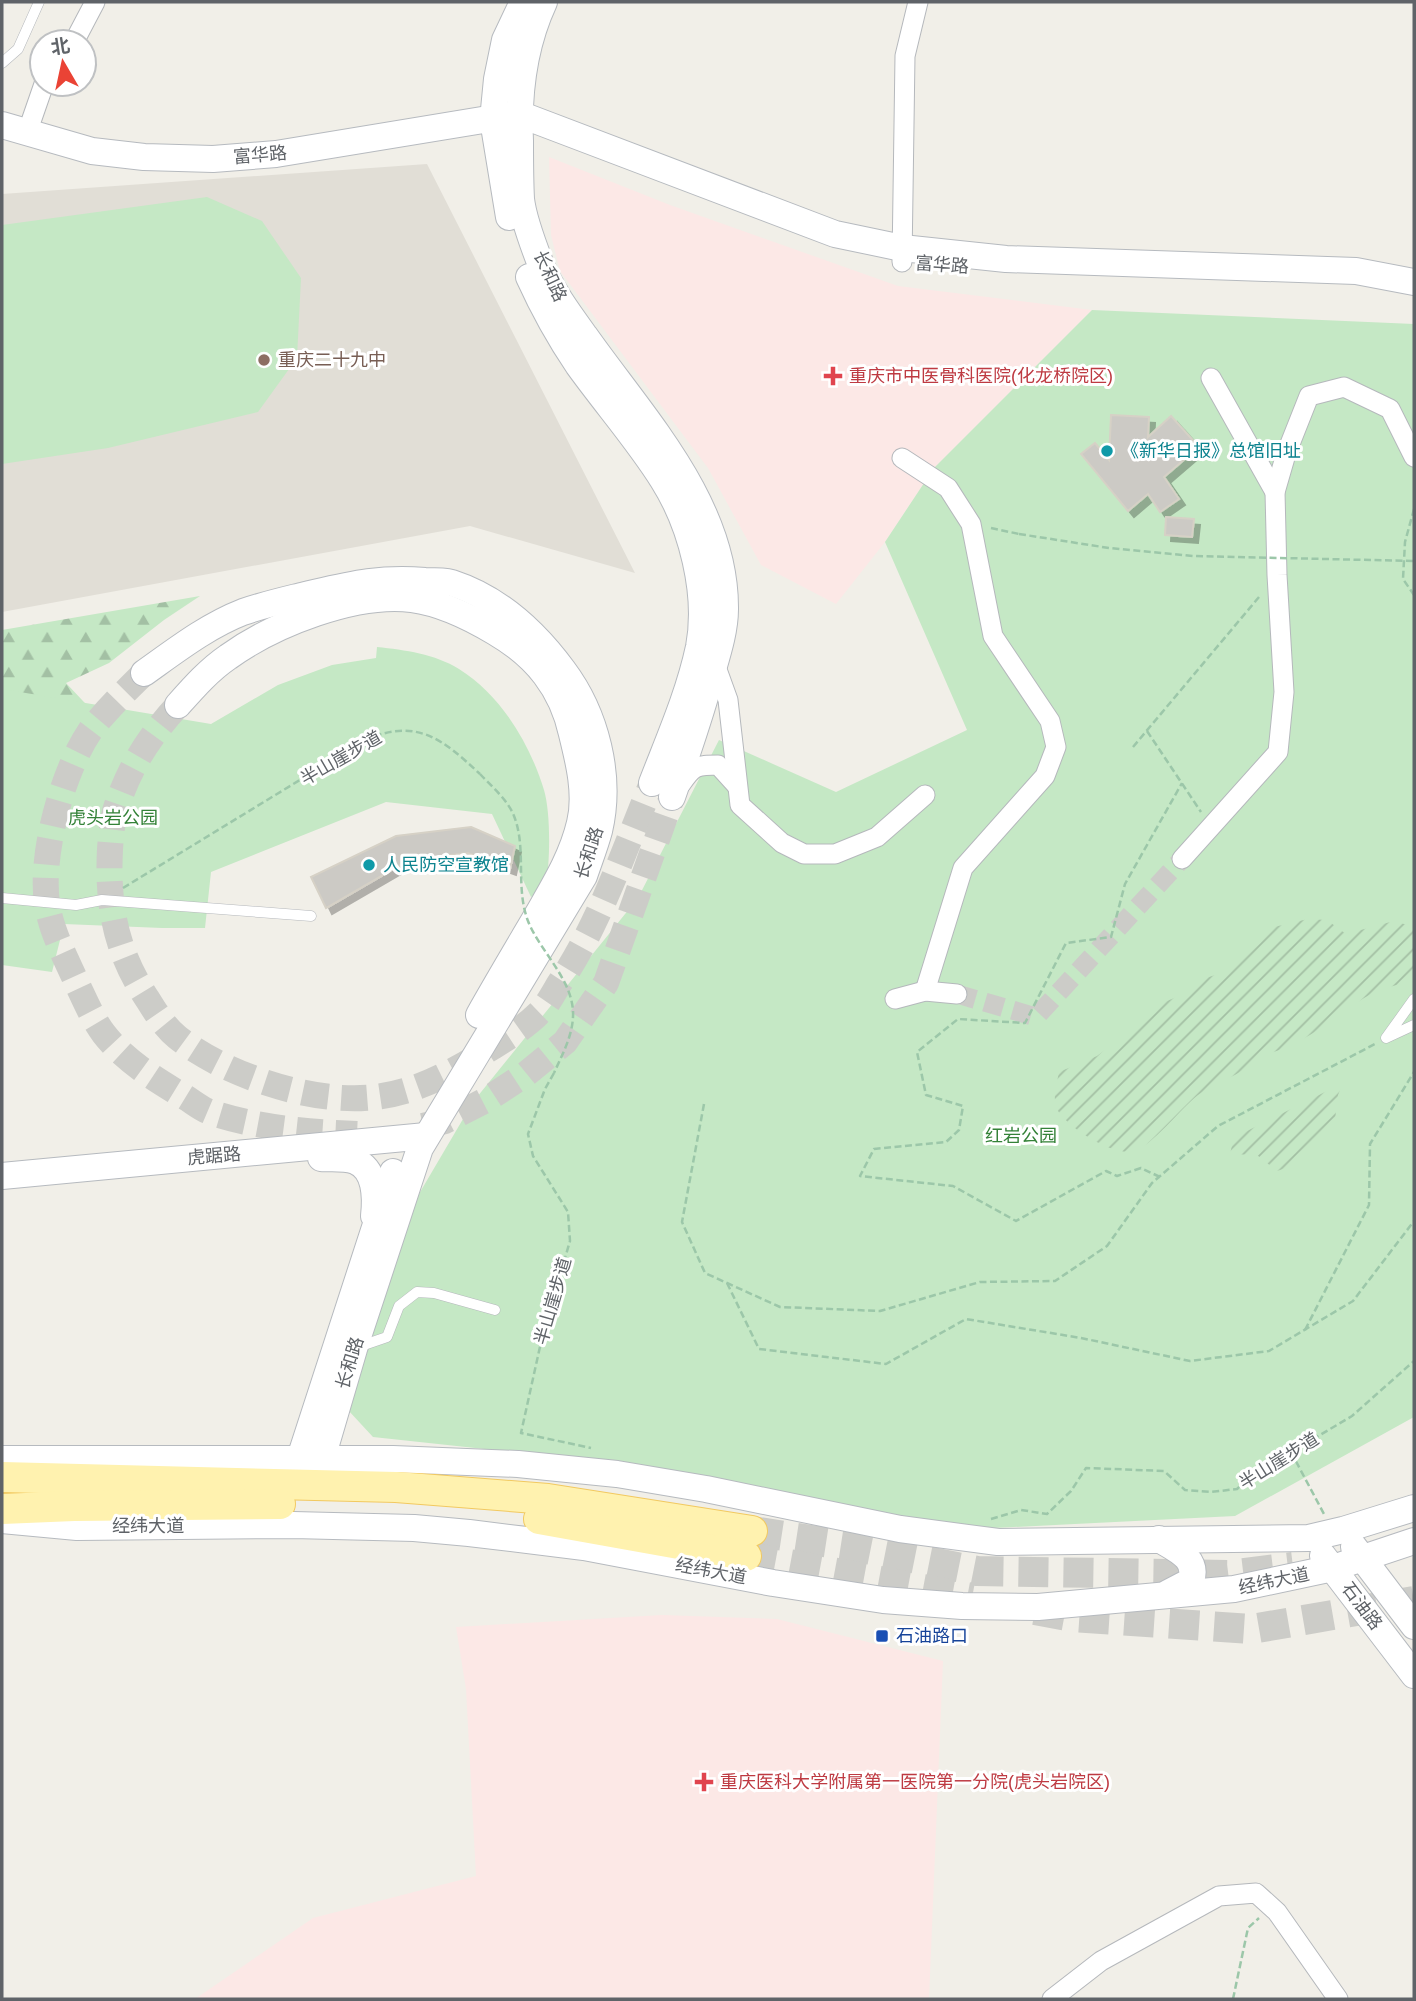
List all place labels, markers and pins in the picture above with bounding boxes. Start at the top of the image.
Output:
place label: 重庆二十九中 [278,350,386,370]
marker: 重庆二十九中 [256,352,272,368]
marker: 重庆市中医骨科医院(化龙桥院区) [823,366,843,386]
place label: 重庆市中医骨科医院(化龙桥院区) [849,366,1113,386]
place label: 《新华日报》总馆旧址 [1121,441,1301,461]
marker: 《新华日报》总馆旧址 [1099,443,1115,459]
place label: 人民防空宣教馆 [383,855,509,875]
marker: 人民防空宣教馆 [361,857,377,873]
place label: 石油路口 [896,1626,968,1646]
marker: 石油路口 [874,1628,890,1644]
marker: 重庆医科大学附属第一医院第一分院(虎头岩院区) [694,1772,714,1792]
place label: 重庆医科大学附属第一医院第一分院(虎头岩院区) [720,1772,1110,1792]

